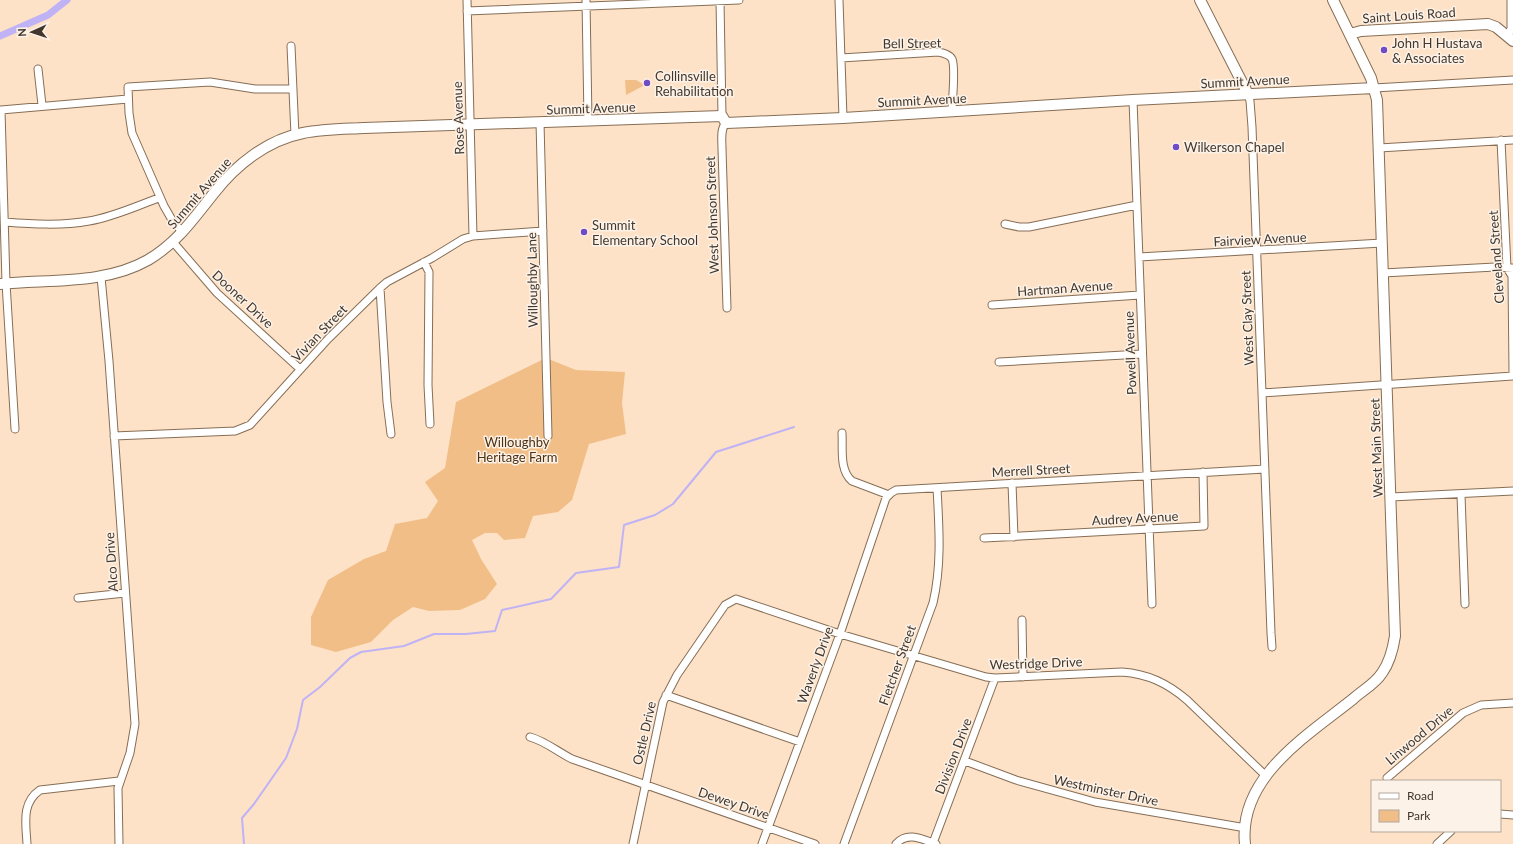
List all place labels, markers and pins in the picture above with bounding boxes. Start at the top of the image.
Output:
place label: John H Hustava & Associates [1392,35,1482,66]
marker: John H Hustava & Associates [1379,45,1389,55]
place label: Collinsville Rehabilitation [655,68,734,99]
marker: Collinsville Rehabilitation [642,78,652,88]
place label: Wilkerson Chapel [1184,139,1285,155]
marker: Wilkerson Chapel [1171,142,1181,152]
place label: Summit Elementary School [592,217,698,248]
marker: Summit Elementary School [579,227,589,237]

